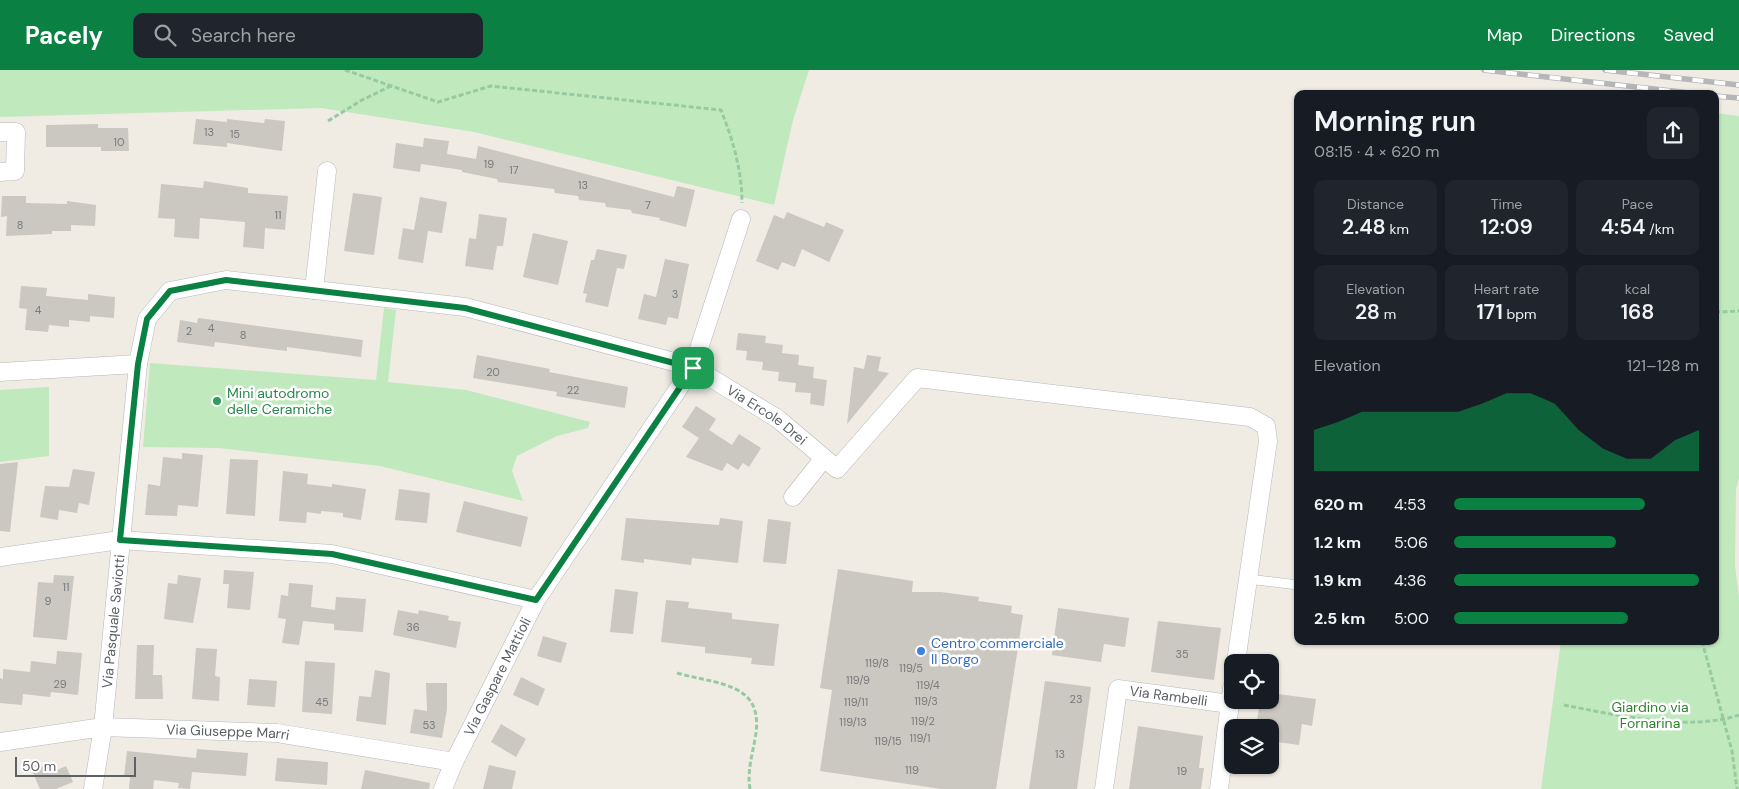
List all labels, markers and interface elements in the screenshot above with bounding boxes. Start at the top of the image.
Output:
search box [133,13,483,58]
text: Pacely [25,20,103,51]
icon: search [151,21,179,49]
text: Search here [191,23,296,48]
text: Map [1487,23,1523,47]
text: Directions [1551,23,1636,47]
text: Saved [1664,23,1714,47]
text: Morning run [1314,103,1476,140]
button: share [1647,107,1699,159]
house number: 13 [204,125,214,139]
house number: 15 [230,127,240,141]
house number: 10 [114,135,124,149]
text: 08:15 · 4 × 620 m [1314,141,1440,162]
house number: 19 [484,157,494,171]
house number: 17 [509,163,519,177]
house number: 13 [578,178,588,192]
text: Distance [1347,195,1404,213]
text: Time [1491,195,1522,213]
text: Pace [1622,195,1653,213]
house number: 7 [645,198,651,212]
house number: 11 [275,208,281,222]
text: 2.48 [1342,213,1386,241]
text: 12:09 [1480,213,1533,241]
text: 4:54 [1601,213,1646,241]
house number: 8 [17,218,23,232]
text: km [1386,220,1409,238]
text: /km [1646,220,1674,238]
text: Elevation [1346,280,1405,298]
text: Heart rate [1474,280,1539,298]
text: kcal [1625,280,1650,298]
house number: 3 [672,287,678,301]
text: 28 [1355,298,1380,326]
text: 171 [1477,298,1503,326]
text: 168 [1621,298,1654,326]
house number: 4 [35,303,42,317]
text: m [1380,305,1396,323]
text: bpm [1503,305,1536,323]
house number: 4 [208,321,215,335]
house number: 2 [186,324,192,338]
house number: 8 [240,328,246,342]
pin [672,347,714,389]
icon: arrive [679,354,707,382]
text: Elevation [1314,355,1381,376]
text: 121–128 m [1627,355,1699,376]
house number: 20 [486,365,500,379]
street label: Via Ercole Drei [723,381,811,449]
house number: 22 [567,383,579,397]
place label: Mini autodromo delle Ceramiche [227,384,332,418]
marker: Mini autodromo delle Ceramiche [211,395,223,407]
text: 620 m [1314,494,1363,515]
text: 4:53 [1394,494,1426,515]
text: 1.2 km [1314,532,1361,553]
text: 5:06 [1394,532,1428,553]
street label: Via Pasquale Saviotti [98,553,129,689]
text: 1.9 km [1314,570,1362,591]
text: 4:36 [1394,570,1426,591]
house number: 11 [63,580,69,594]
house number: 9 [45,594,52,608]
text: 2.5 km [1314,608,1365,629]
text: 5:00 [1394,608,1429,629]
street label: Via Gaspare Mattioli [460,614,535,739]
house number: 36 [406,620,420,634]
place label: Centro commerciale Il Borgo [931,634,1064,668]
marker: Centro commerciale Il Borgo [915,645,927,657]
house number: 35 [1175,647,1189,661]
map controls [1224,654,1279,774]
button: locate [1224,654,1279,709]
house number: 119/8 [865,656,889,670]
house number: 119/5 [899,661,923,675]
house number: 119/9 [846,673,870,687]
house number: 29 [53,677,67,691]
house number: 119/4 [916,678,940,692]
street label: Via Rambelli [1128,682,1209,710]
house number: 23 [1070,692,1082,706]
house number: 119/3 [914,694,938,708]
house number: 45 [315,695,329,709]
house number: 119/11 [844,695,868,709]
park label: Giardino via Fornarina [1611,698,1689,732]
house number: 119/2 [911,714,935,728]
house number: 119/13 [839,715,867,729]
house number: 53 [422,718,436,732]
button: layers [1224,719,1279,774]
street label: Via Giuseppe Marri [166,720,291,744]
house number: 119/1 [910,731,930,745]
house number: 119/15 [874,734,902,748]
house number: 13 [1055,747,1065,761]
scale bar [15,754,136,777]
text: 50 m [22,757,56,775]
house number: 119 [905,763,919,777]
house number: 19 [1177,764,1187,778]

